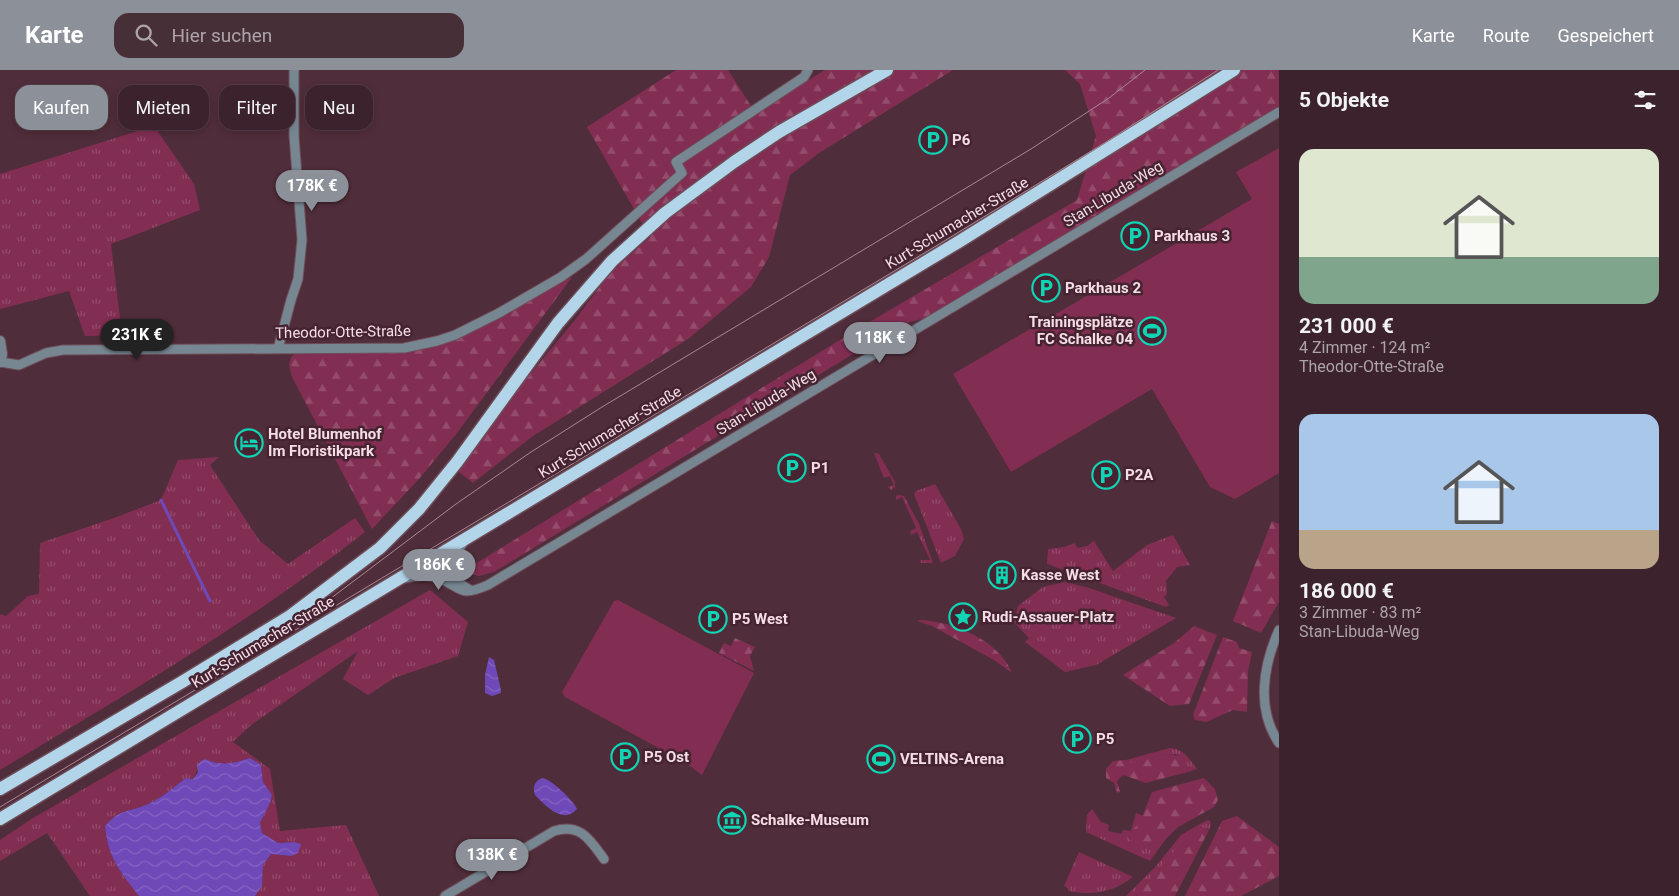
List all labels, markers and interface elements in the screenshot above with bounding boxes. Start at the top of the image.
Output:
search box [114,13,464,58]
text: Karte [25,21,84,49]
icon: search [132,21,160,49]
text: Hier suchen [172,24,272,47]
text: Karte [1412,25,1455,46]
text: Route [1483,25,1530,46]
text: Gespeichert [1558,25,1654,46]
chip: Kaufen [15,85,108,130]
chip: Mieten [118,85,209,130]
chip: Filter [219,85,295,130]
chip: Neu [305,85,373,130]
icon: filters [1631,86,1659,114]
text: 5 Objekte [1299,88,1389,112]
parking icon: P6 [918,125,948,155]
place label: P6 [952,131,971,149]
street label: Stan-Libuda-Weg [1060,157,1166,231]
pin: 178K € [271,170,353,212]
street label: Kurt-Schumacher-Straße [882,173,1032,273]
text: 178K € [287,176,337,195]
icon: home [1434,182,1524,272]
parking icon: Parkhaus 3 [1120,221,1150,251]
place label: Parkhaus 3 [1154,227,1230,245]
parking icon: Parkhaus 2 [1031,273,1061,303]
place label: Parkhaus 2 [1065,279,1141,297]
place label: Trainingsplätze FC Schalke 04 [1029,313,1133,348]
text: 231 000 € [1299,314,1394,338]
sports icon: Trainingsplätze FC Schalke 04 [1137,316,1167,346]
pin: 231K € [96,318,178,361]
street label: Theodor-Otte-Straße [275,322,411,342]
pin: 118K € [839,322,921,364]
text: 231K € [112,325,162,344]
text: 118K € [855,328,905,347]
text: 4 Zimmer · 124 m² [1299,338,1430,357]
text: Theodor-Otte-Straße [1299,357,1444,376]
street label: Stan-Libuda-Weg [713,365,819,439]
street label: Kurt-Schumacher-Straße [535,382,685,482]
place label: Hotel Blumenhof Im Floristikpark [268,425,382,460]
hotel icon: Hotel Blumenhof Im Floristikpark [234,428,264,458]
icon: home [1434,447,1524,537]
parking icon: P1 [777,453,807,483]
place label: P1 [811,459,829,477]
parking icon: P2A [1091,460,1121,490]
place label: P2A [1125,466,1154,484]
pin: 186K € [398,548,480,591]
text: 186K € [414,555,464,574]
building icon: Kasse West [987,560,1017,590]
place label: Kasse West [1021,566,1100,584]
text: 186 000 € [1299,579,1394,603]
street label: Kurt-Schumacher-Straße [188,592,338,692]
place icon: Rudi-Assauer-Platz [948,602,978,632]
text: 3 Zimmer · 83 m² [1299,603,1421,622]
parking icon: P5 West [698,604,728,634]
place label: Rudi-Assauer-Platz [982,608,1114,626]
place label: P5 West [732,610,788,628]
text: Stan-Libuda-Weg [1299,622,1420,641]
parking icon: P5 [1062,724,1092,754]
place label: P5 [1096,730,1114,748]
parking icon: P5 Ost [610,742,640,772]
sports icon: VELTINS-Arena [866,744,896,774]
place label: P5 Ost [644,748,689,766]
place label: VELTINS-Arena [900,750,1004,768]
museum icon: Schalke-Museum [717,805,747,835]
place label: Schalke-Museum [751,811,869,829]
pin: 138K € [451,838,533,881]
text: 138K € [467,845,517,864]

